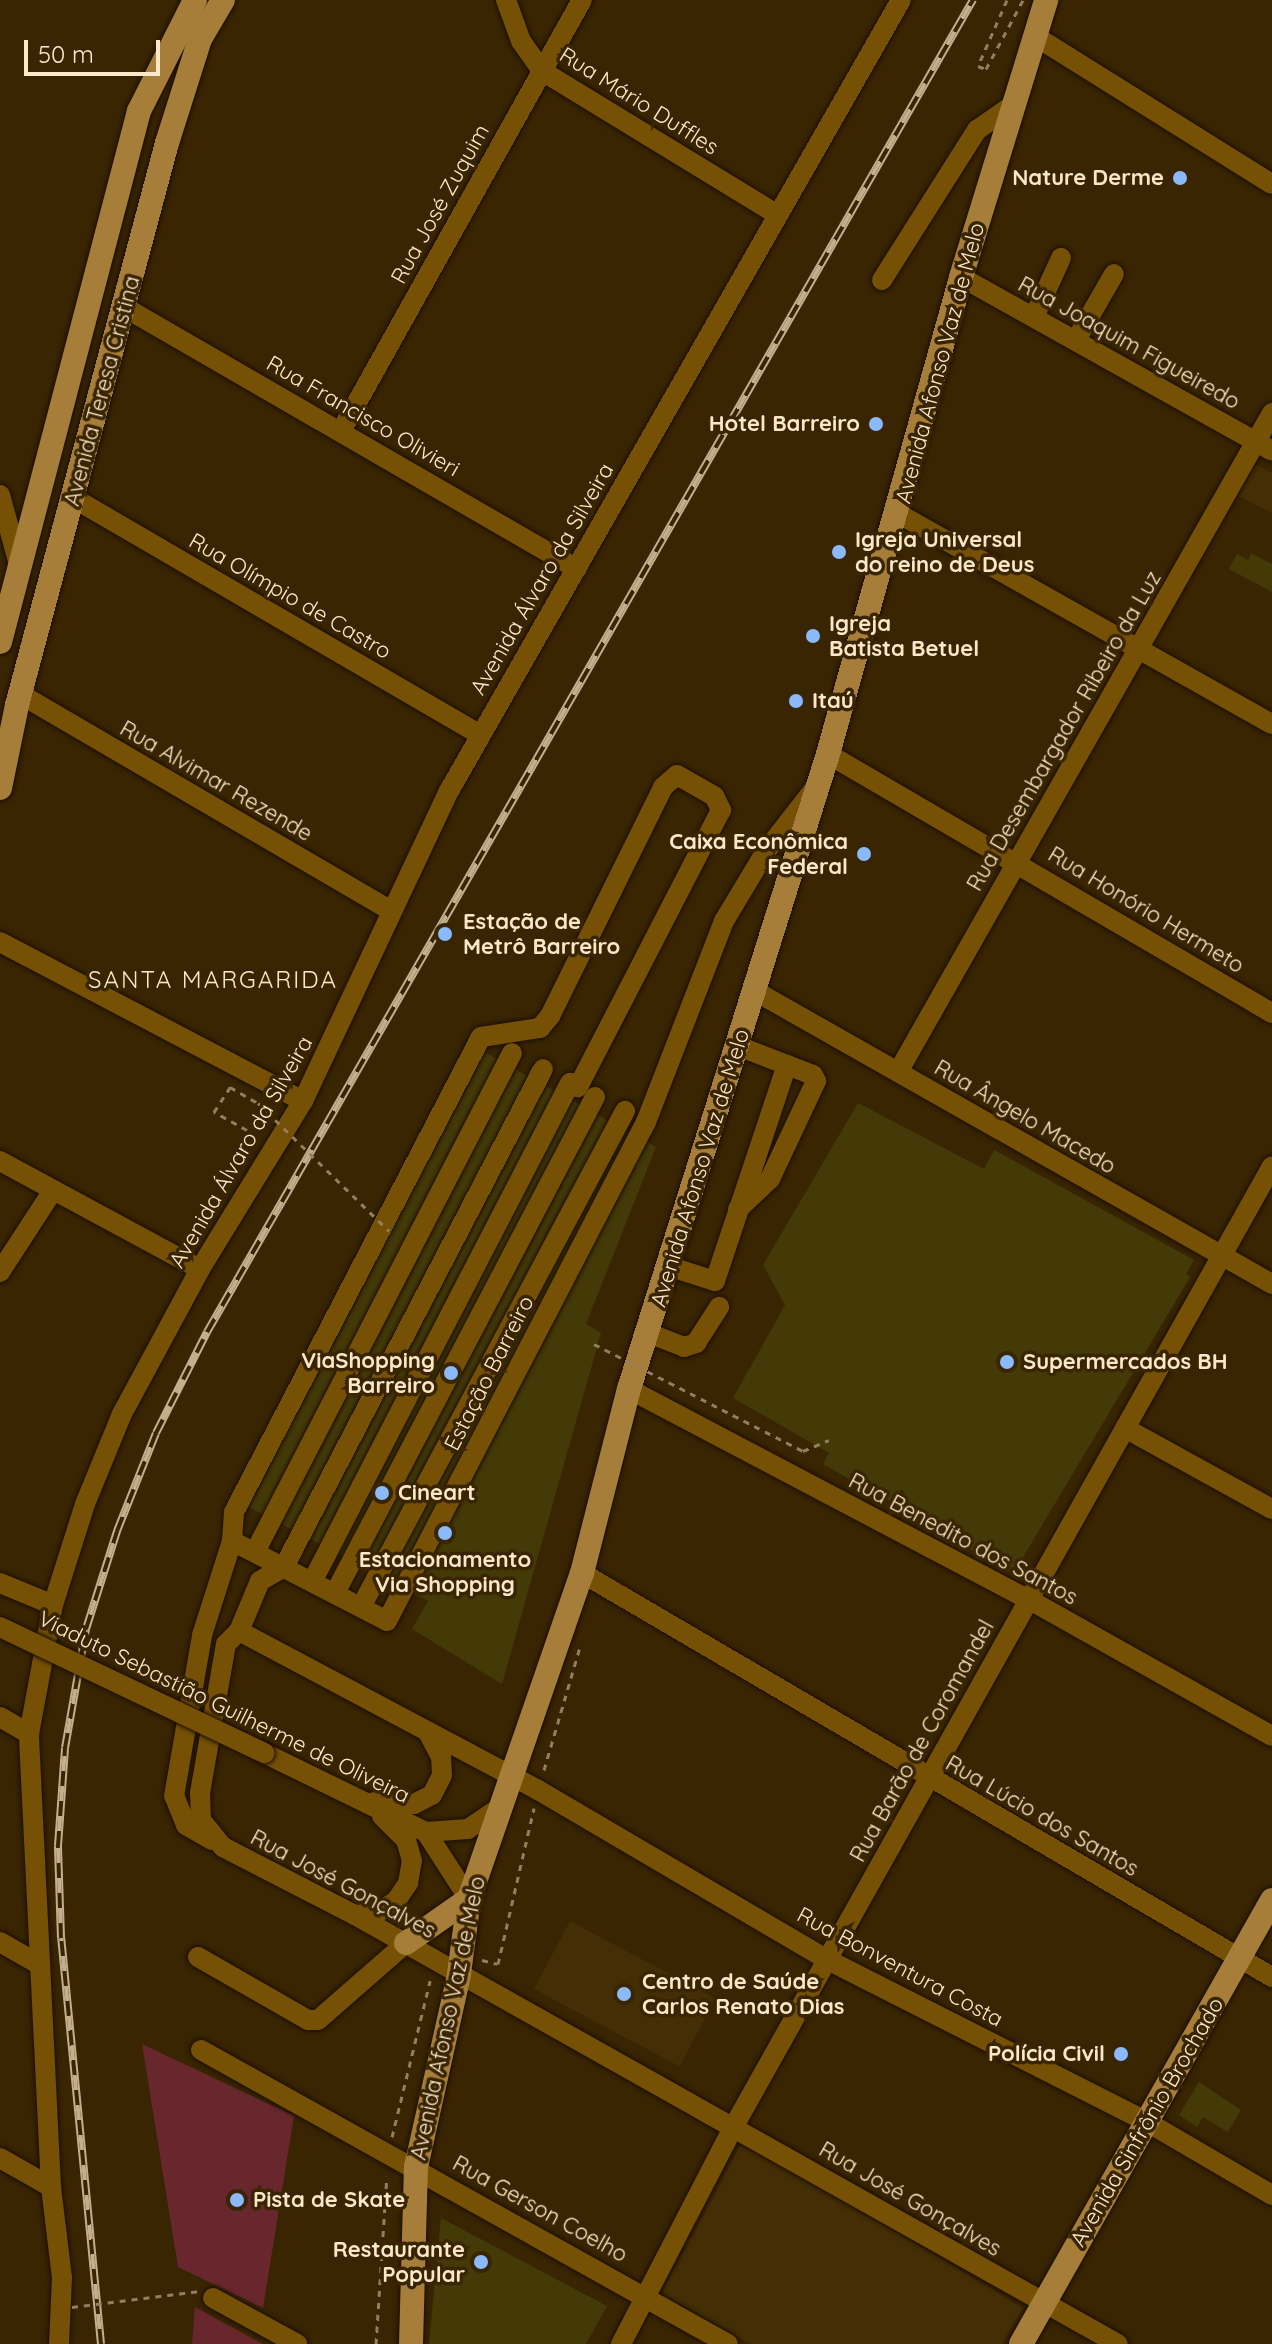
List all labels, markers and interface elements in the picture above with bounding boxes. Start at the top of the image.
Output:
scale bar [28,24,164,74]
text: 50 m [38,39,94,69]
street label: Rua Mário Duffles [555,41,723,161]
street label: Rua José Zuquim [385,120,495,288]
place label: Nature Derme [1012,165,1164,191]
marker: Nature Derme [1171,169,1189,187]
street label: Avenida Afonso Vaz de Melo [890,220,990,506]
street label: Rua Joaquim Figueiredo [1013,271,1245,415]
street label: Avenida Teresa Cristina [59,273,145,509]
street label: Rua Francisco Olivieri [262,350,464,482]
place label: Hotel Barreiro [709,411,860,437]
marker: Hotel Barreiro [867,415,885,433]
street label: Avenida Álvaro da Silveira [465,458,619,700]
place label: Igreja Universal do reino de Deus [855,526,1034,578]
street label: Rua Olímpio de Castro [184,527,396,665]
marker: Igreja Universal do reino de Deus [830,543,848,561]
street label: Rua Desembargador Ribeiro da Luz [961,566,1167,896]
place label: Igreja Batista Betuel [829,610,979,662]
marker: Igreja Batista Betuel [804,627,822,645]
place label: Itaú [812,688,854,714]
marker: Itaú [787,692,805,710]
street label: Rua Alvimar Rezende [115,715,317,847]
place label: Caixa Econômica Federal [669,828,848,880]
street label: Rua Honório Hermeto [1043,841,1249,979]
marker: Caixa Econômica Federal [855,845,873,863]
place label: Estação de Metrô Barreiro [463,908,620,960]
marker: Estação de Metrô Barreiro [434,923,456,945]
district label: SANTA MARGARIDA [88,966,338,994]
street label: Avenida Afonso Vaz de Melo [645,1026,755,1310]
street label: Avenida Álvaro da Silveira [164,1031,318,1273]
street label: Rua Ângelo Macedo [930,1054,1120,1180]
street label: Estação Barreiro [439,1291,539,1455]
place label: ViaShopping Barreiro [301,1347,435,1398]
place label: Supermercados BH [1023,1349,1228,1375]
marker: Supermercados BH [998,1353,1016,1371]
marker: ViaShopping Barreiro [442,1364,460,1382]
street label: Rua Benedito dos Santos [844,1467,1082,1611]
place label: Cineart [398,1480,476,1506]
marker: Cineart [373,1484,391,1502]
marker: Estacionamento Via Shopping [436,1524,454,1542]
place label: Estacionamento Via Shopping [359,1546,531,1598]
street label: Viaduto Sebastião Guilherme de Oliveira [34,1605,414,1809]
street label: Rua Barão de Coromandel [844,1615,1000,1867]
street label: Rua Lúcio dos Santos [941,1750,1143,1882]
street label: Rua José Gonçalves [246,1824,440,1944]
street label: Avenida Afonso Vaz de Melo [405,1874,491,2162]
street label: Rua Bonventura Costa [792,1901,1008,2033]
place label: Centro de Saúde Carlos Renato Dias [642,1968,844,2020]
marker: Centro de Saúde Carlos Renato Dias [613,1983,635,2005]
street label: Avenida Sinfrônio Brochado [1065,1993,1229,2251]
place label: Polícia Civil [988,2041,1105,2067]
marker: Polícia Civil [1112,2045,1130,2063]
street label: Rua José Gonçalves [814,2136,1006,2262]
street label: Rua Gerson Coelho [448,2150,632,2268]
place label: Pista de Skate [253,2187,405,2213]
marker: Pista de Skate [228,2191,246,2209]
place label: Restaurante Popular [333,2236,465,2288]
marker: Restaurante Popular [472,2253,490,2271]

